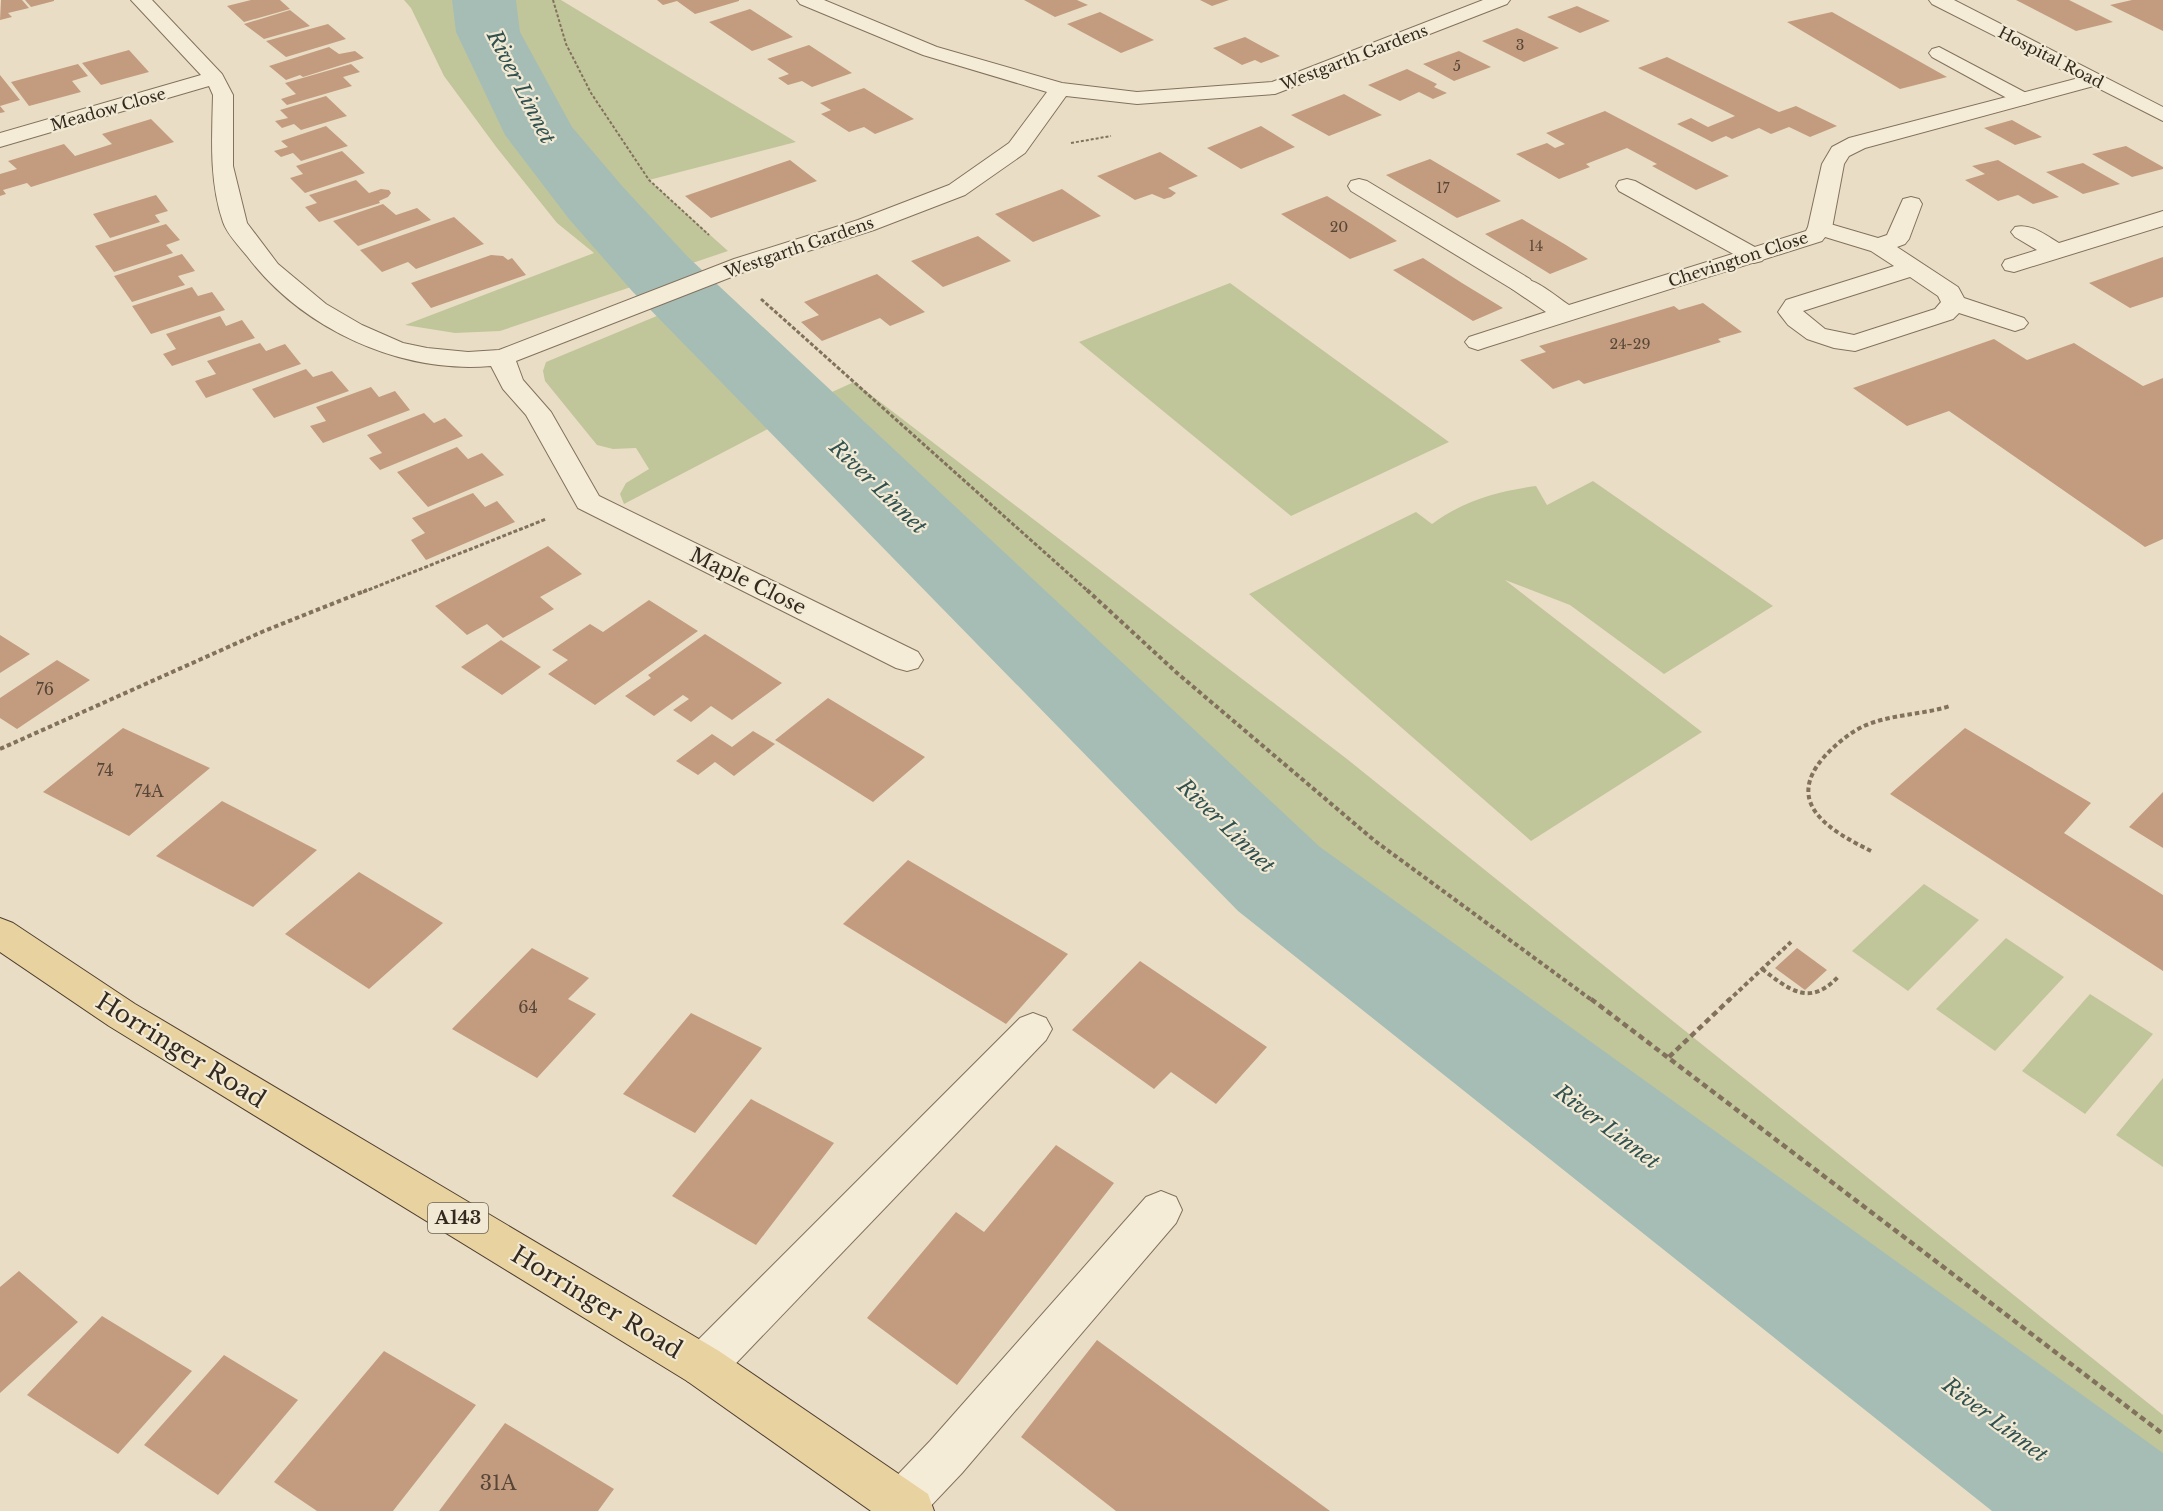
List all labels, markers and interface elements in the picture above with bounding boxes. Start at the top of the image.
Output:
street label: Westgarth Gardens [1277,20,1431,95]
street label: Hospital Road [1995,22,2107,92]
water label: River Linnet [481,25,561,149]
house number: 3 [1516,36,1524,54]
house number: 5 [1453,57,1461,75]
street label: Meadow Close [48,83,168,135]
house number: 17 [1436,179,1451,197]
street label: Westgarth Gardens [721,212,876,282]
house number: 20 [1330,218,1348,236]
street label: Chevington Close [1666,227,1810,291]
house number: 14 [1529,237,1543,255]
house number: 24-29 [1610,335,1650,353]
water label: River Linnet [823,434,932,540]
street label: Maple Close [686,543,810,619]
house number: 76 [36,679,54,699]
house number: 74 [96,760,114,780]
water label: River Linnet [1171,773,1280,879]
house number: 74A [134,781,164,801]
street label: Horringer Road [91,986,271,1114]
house number: 64 [518,997,538,1017]
water label: River Linnet [1549,1079,1665,1175]
road number: A143 [428,1203,488,1233]
street label: Horringer Road [506,1239,688,1365]
water label: River Linnet [1937,1372,2053,1468]
house number: 31A [480,1471,517,1495]

